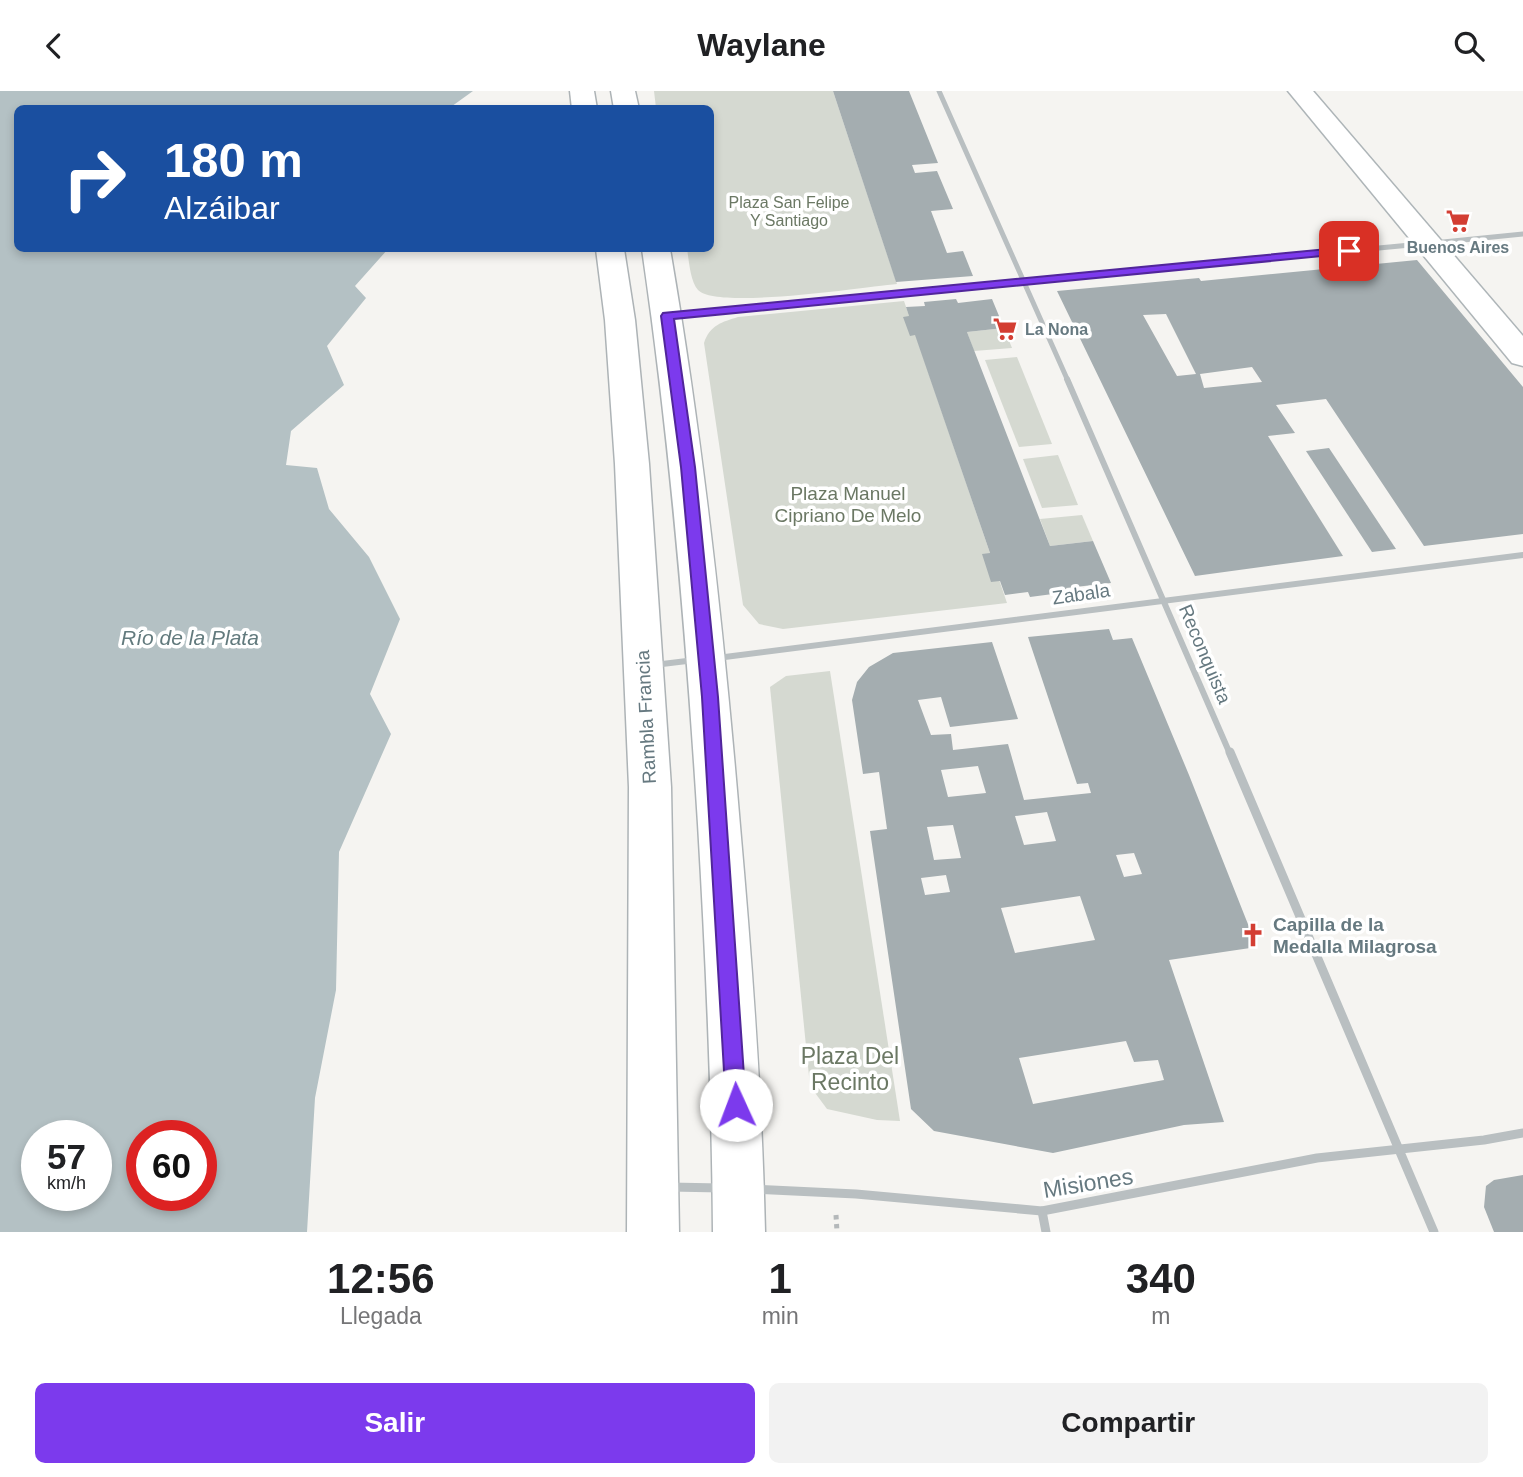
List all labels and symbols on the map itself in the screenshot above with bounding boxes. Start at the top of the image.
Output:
park label: Plaza San Felipe Y Santiago [729,194,850,229]
supermarket icon: Buenos Aires [1444,207,1472,235]
pin [1319,221,1379,281]
place label: Buenos Aires [1407,239,1509,256]
supermarket icon: La Nona [991,315,1019,343]
place label: La Nona [1025,321,1088,338]
park label: Plaza Manuel Cipriano De Melo [775,483,921,526]
street label: Zabala [1051,580,1112,608]
street label: Reconquista [1175,601,1235,707]
water label: Río de la Plata [121,626,259,649]
street label: Rambla Francia [632,649,660,785]
place label: Capilla de la Medalla Milagrosa [1273,914,1437,957]
church icon: Capilla de la Medalla Milagrosa [1239,921,1267,949]
park label: Plaza Del Recinto [801,1043,899,1095]
position arrow [699,1068,773,1142]
speed limit sign: 60 [126,1120,217,1211]
street label: Misiones [1041,1163,1135,1203]

